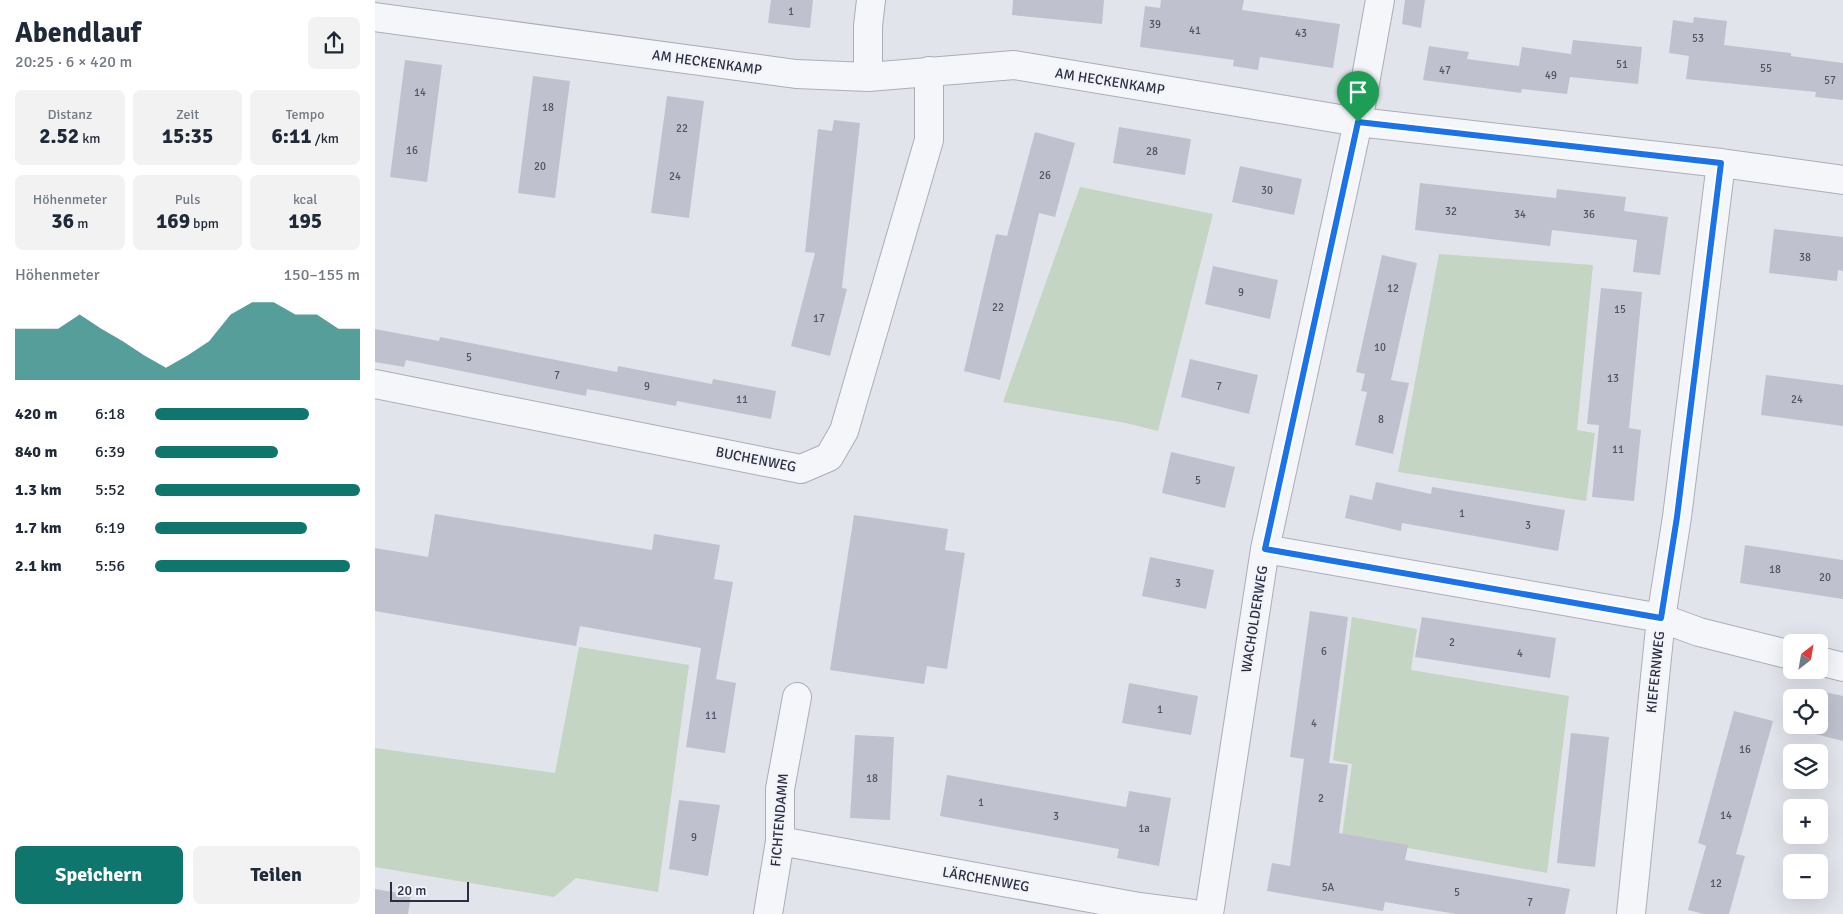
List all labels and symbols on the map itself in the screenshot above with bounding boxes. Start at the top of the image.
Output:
house number: 1 [788,5,794,18]
house number: 39 [1149,18,1161,31]
house number: 41 [1189,24,1201,37]
house number: 43 [1295,27,1307,40]
house number: 53 [1692,32,1704,45]
street label: AM HECKENKAMP [651,46,763,79]
house number: 51 [1616,58,1628,71]
house number: 55 [1760,62,1772,75]
street label: AM HECKENKAMP [1054,64,1166,99]
house number: 47 [1439,64,1451,77]
house number: 49 [1545,69,1557,82]
pin [1337,71,1379,122]
house number: 57 [1824,74,1836,87]
house number: 14 [414,86,426,99]
house number: 18 [542,101,554,114]
house number: 22 [676,122,688,135]
house number: 16 [406,144,418,157]
house number: 28 [1146,145,1158,158]
house number: 20 [534,160,546,173]
house number: 26 [1039,169,1051,182]
house number: 24 [669,170,681,183]
house number: 30 [1261,184,1273,197]
house number: 32 [1445,205,1457,218]
house number: 34 [1514,208,1526,221]
house number: 36 [1583,208,1595,221]
house number: 38 [1799,251,1811,264]
house number: 12 [1387,282,1399,295]
house number: 9 [1238,286,1244,299]
house number: 22 [992,301,1004,314]
house number: 15 [1614,303,1626,316]
house number: 17 [813,312,825,325]
house number: 10 [1374,341,1386,354]
house number: 5 [466,351,472,364]
house number: 7 [554,369,560,382]
house number: 13 [1607,372,1619,385]
house number: 9 [644,380,650,393]
house number: 7 [1216,380,1222,393]
house number: 11 [736,393,748,406]
house number: 24 [1791,393,1803,406]
house number: 8 [1378,413,1384,426]
street label: BUCHENWEG [714,443,798,476]
house number: 11 [1612,443,1624,456]
house number: 5 [1195,474,1201,487]
house number: 1 [1459,507,1465,520]
house number: 3 [1525,519,1531,532]
house number: 18 [1769,563,1781,576]
street label: WACHOLDERWEG [1238,564,1271,674]
house number: 20 [1819,571,1831,584]
house number: 3 [1175,577,1181,590]
street label: KIEFERNWEG [1643,630,1668,714]
north arrow [1783,634,1827,679]
house number: 2 [1449,636,1455,649]
house number: 6 [1321,645,1327,658]
house number: 4 [1517,647,1523,660]
house number: 1 [1157,703,1163,716]
house number: 11 [705,709,717,722]
house number: 4 [1311,717,1317,730]
house number: 16 [1739,743,1751,756]
house number: 18 [866,772,878,785]
street label: FICHTENDAMM [767,773,792,867]
house number: 2 [1318,792,1324,805]
house number: 1 [978,796,984,809]
house number: 14 [1720,809,1732,822]
house number: 3 [1053,810,1059,823]
house number: 1a [1138,822,1150,835]
house number: 9 [691,831,697,844]
street label: LÄRCHENWEG [941,863,1031,896]
house number: 12 [1710,877,1722,890]
scale bar [390,879,469,902]
house number: 5A [1322,881,1335,894]
house number: 5 [1454,886,1460,899]
house number: 7 [1527,896,1533,909]

